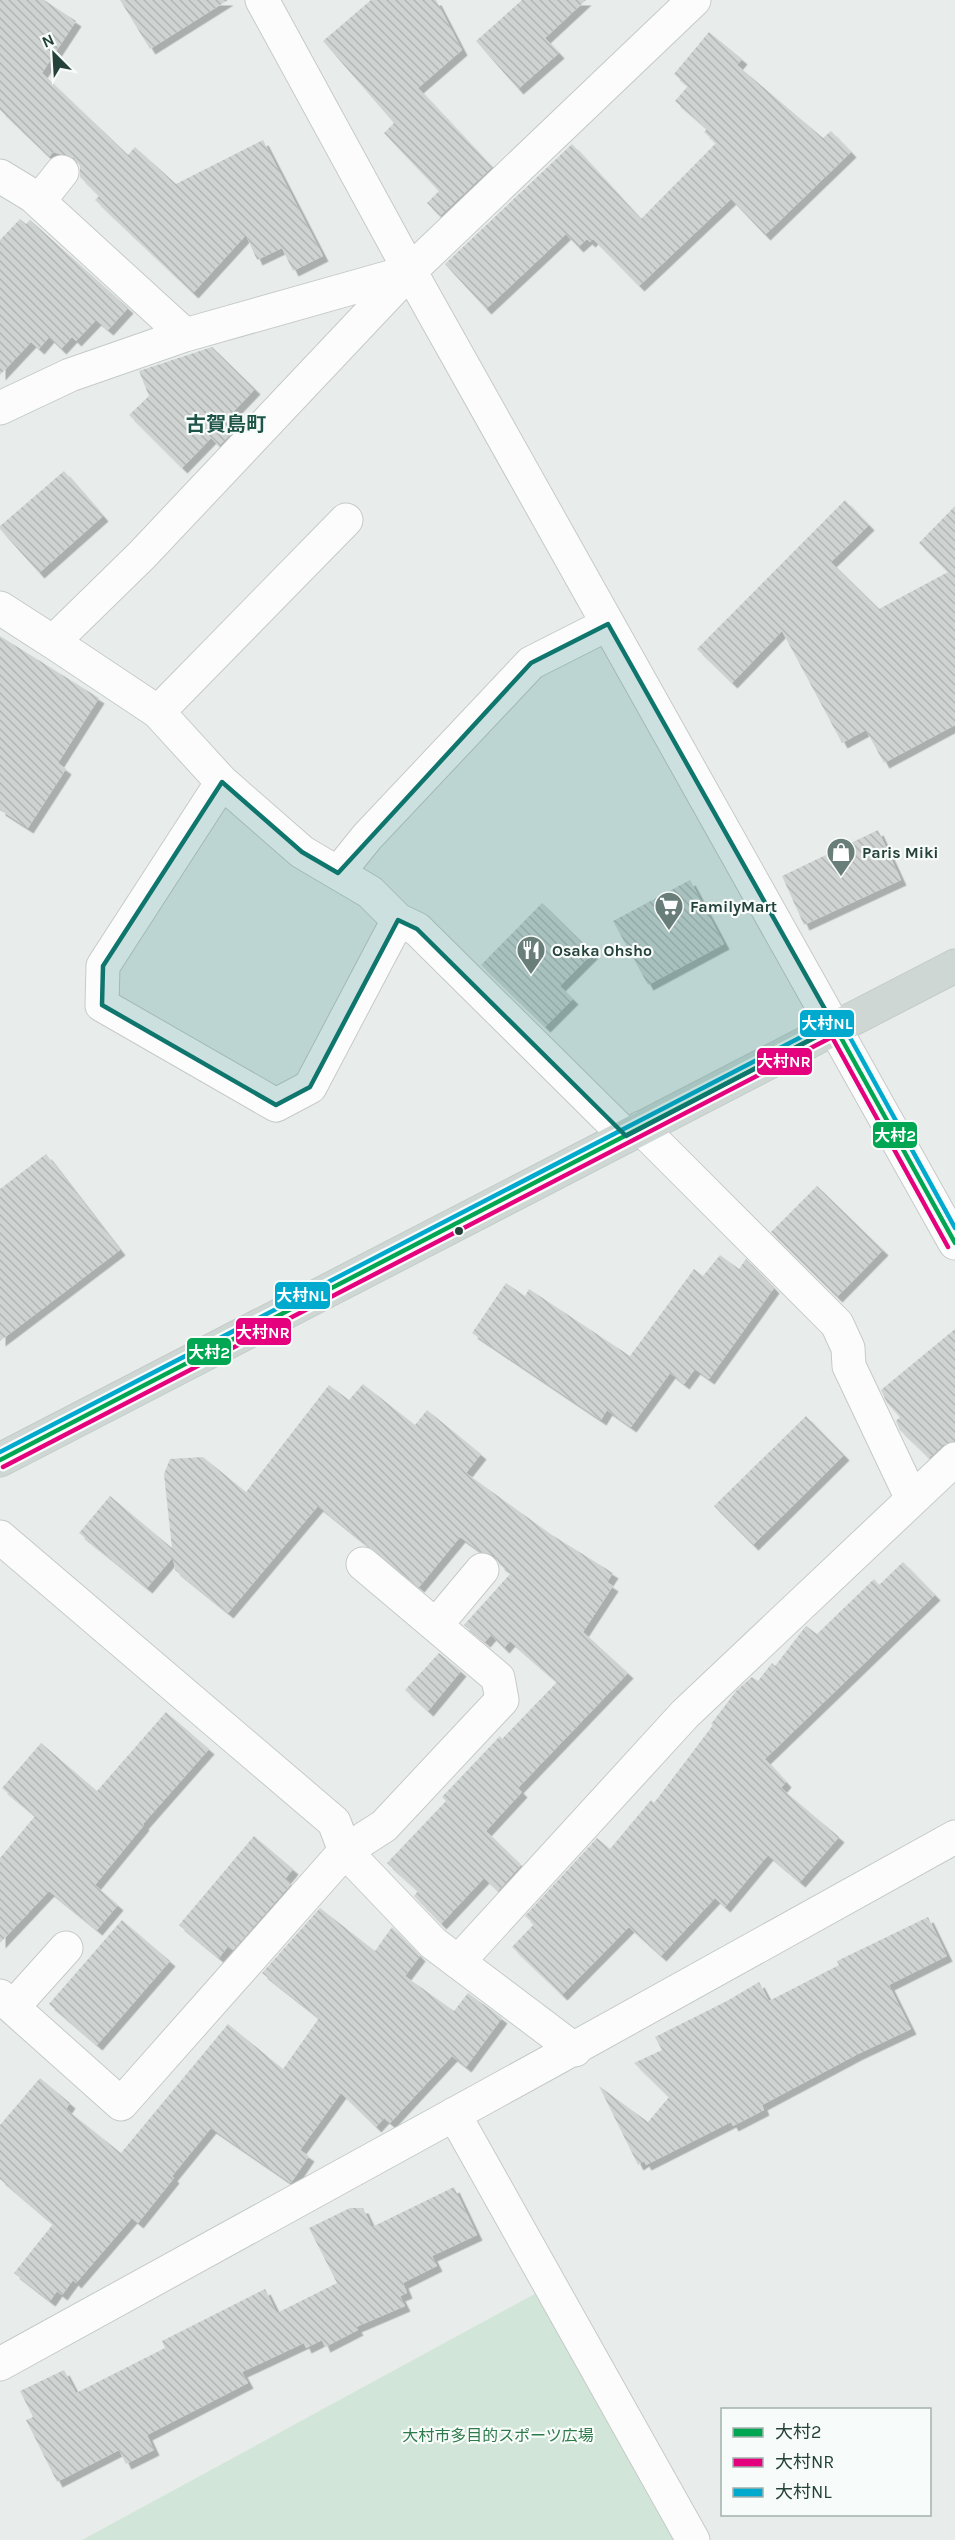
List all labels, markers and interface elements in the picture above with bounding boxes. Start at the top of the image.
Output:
north arrow [24,24,84,84]
text: N [39,30,57,52]
district label: 古賀島町 [186,413,266,436]
shop icon: Paris Miki [825,836,857,878]
place label: Paris Miki [862,843,939,862]
supermarket icon: FamilyMart [653,890,685,932]
place label: FamilyMart [690,897,777,916]
restaurant icon: Osaka Ohsho [515,934,547,976]
place label: Osaka Ohsho [552,941,652,960]
line badge: 大村NL [799,1009,855,1038]
text: 大村NL [801,1014,853,1033]
line badge: 大村NR [756,1047,813,1076]
text: 大村NR [757,1052,811,1071]
line badge: 大村2 [872,1121,918,1149]
text: 大村2 [874,1126,916,1145]
unlabelled marker [453,1225,465,1237]
line badge: 大村NL [274,1281,331,1310]
text: 大村NL [276,1286,328,1305]
line badge: 大村NR [235,1317,292,1346]
text: 大村NR [236,1323,290,1342]
line badge: 大村2 [186,1337,232,1366]
text: 大村2 [188,1343,230,1362]
legend [721,2408,931,2516]
text: 大村2 [775,2421,821,2443]
park label: 大村市多目的スポーツ広場 [402,2426,594,2445]
text: 大村NR [775,2451,834,2473]
text: 大村NL [775,2481,832,2503]

